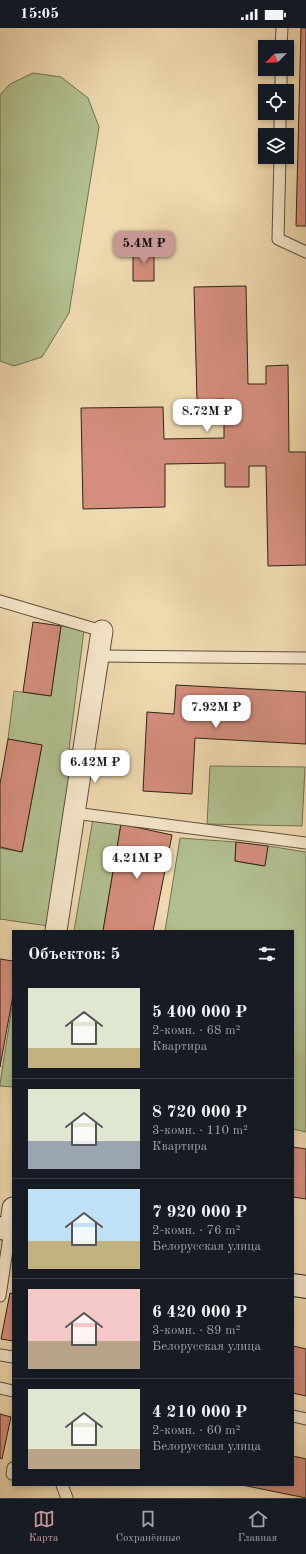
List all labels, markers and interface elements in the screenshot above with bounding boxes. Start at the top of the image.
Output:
text: 15:05 [20,7,59,22]
north arrow [258,40,294,76]
map controls [258,40,294,164]
button: locate [258,84,294,120]
button: layers [258,128,294,164]
pin: 5.4M ₽ [111,231,177,265]
text: 5.4M ₽ [122,237,166,250]
pin: 8.72M ₽ [170,399,244,433]
text: 8.72M ₽ [182,405,232,418]
pin: 7.92M ₽ [179,695,253,729]
text: 7.92M ₽ [191,701,241,714]
pin: 6.42M ₽ [58,750,132,784]
text: 6.42M ₽ [70,756,120,769]
pin: 4.21M ₽ [100,846,174,880]
text: 4.21M ₽ [112,852,162,865]
icon: filters [256,943,278,965]
text: Объектов: 5 [28,946,120,963]
icon: home [60,1004,108,1052]
text: 5 400 000 ₽ [152,1004,247,1021]
text: 2-комн. · 68 m² [152,1024,240,1037]
text: Квартира [152,1040,207,1053]
text: 8 720 000 ₽ [152,1104,247,1121]
icon: home [60,1105,108,1153]
text: 3-комн. · 110 m² [152,1124,248,1137]
text: Квартира [152,1140,207,1153]
text: 7 920 000 ₽ [152,1204,247,1221]
icon: home [60,1205,108,1253]
text: 2-комн. · 76 m² [152,1224,240,1237]
text: Белорусская улица [152,1240,261,1253]
text: 6 420 000 ₽ [152,1304,247,1321]
icon: home [60,1305,108,1353]
text: 3-комн. · 89 m² [152,1324,240,1337]
text: Белорусская улица [152,1340,261,1353]
text: 4 210 000 ₽ [152,1404,247,1421]
icon: home [60,1405,108,1453]
text: 2-комн. · 60 m² [152,1424,240,1437]
text: Белорусская улица [152,1440,261,1453]
tab: Карта [29,1508,58,1546]
tab: Сохранённые [116,1508,181,1546]
tab: Главная [238,1508,277,1546]

